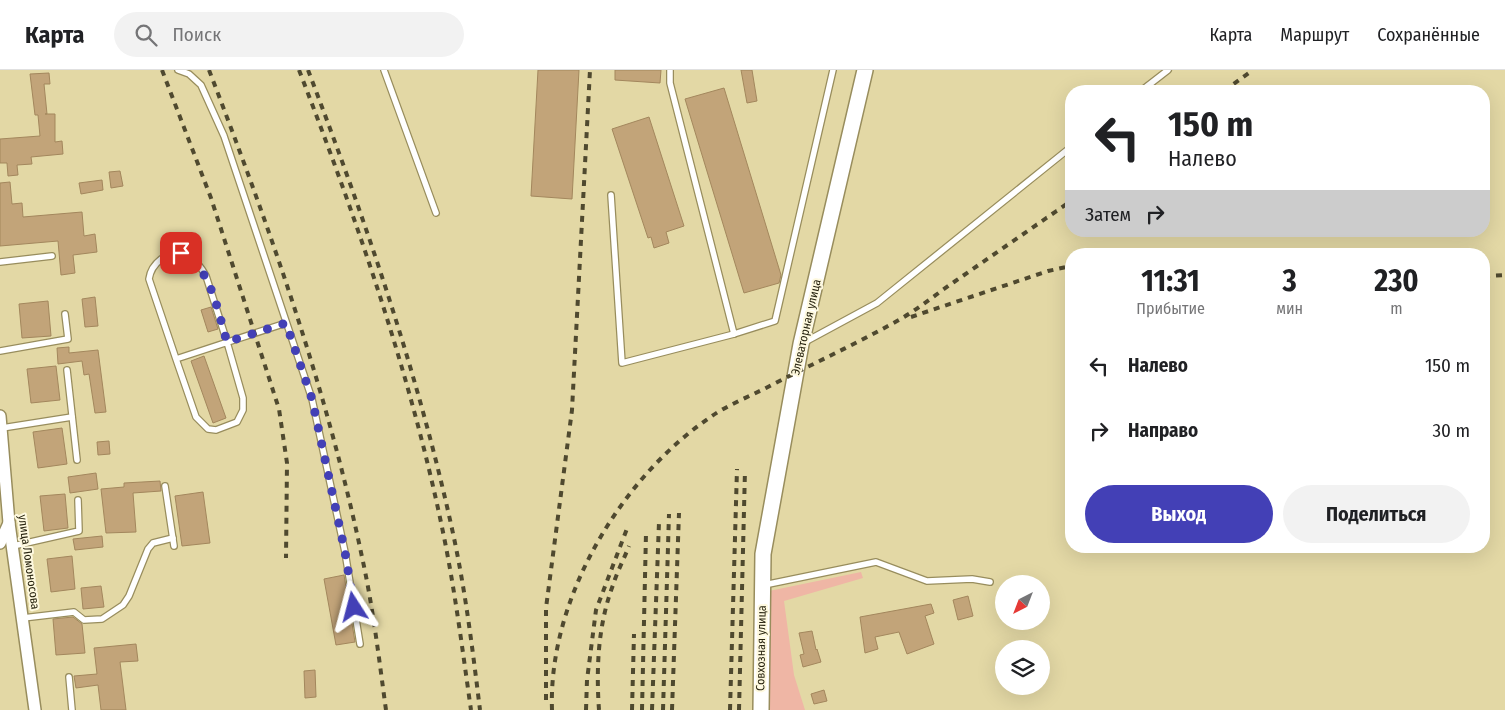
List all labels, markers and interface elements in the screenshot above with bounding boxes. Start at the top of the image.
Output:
search box [114,12,464,57]
text: Карта [25,21,84,49]
icon: search [132,21,160,49]
text: Поиск [172,23,221,46]
text: Карта [1209,24,1252,46]
text: Маршрут [1280,24,1349,46]
text: Сохранённые [1377,24,1480,46]
text: 150 m [1168,103,1253,145]
icon: left [1085,105,1150,170]
text: Налево [1168,145,1237,172]
icon: right [1141,200,1169,228]
text: Затем [1085,203,1131,226]
pin [160,232,202,274]
icon: arrive [167,239,195,267]
text: 11:31 [1141,263,1200,299]
text: 3 [1283,263,1297,299]
text: 230 [1374,263,1419,299]
street label: Элеваторная улица [788,278,824,376]
text: Прибытие [1136,299,1205,318]
text: мин [1276,299,1303,318]
text: m [1390,299,1403,318]
icon: left [1085,352,1113,380]
text: Налево [1128,354,1188,377]
text: 150 m [1425,354,1470,377]
icon: right [1085,417,1113,445]
text: Направо [1128,419,1198,442]
text: 30 m [1432,419,1470,442]
button: Выход [1085,485,1273,543]
button: Поделиться [1283,485,1470,543]
street label: улица Ломоносова [15,514,43,610]
north arrow [995,575,1050,630]
map controls [995,575,1050,695]
position arrow [327,580,379,632]
street label: Совхозная улица [753,605,769,691]
button: layers [995,640,1050,695]

